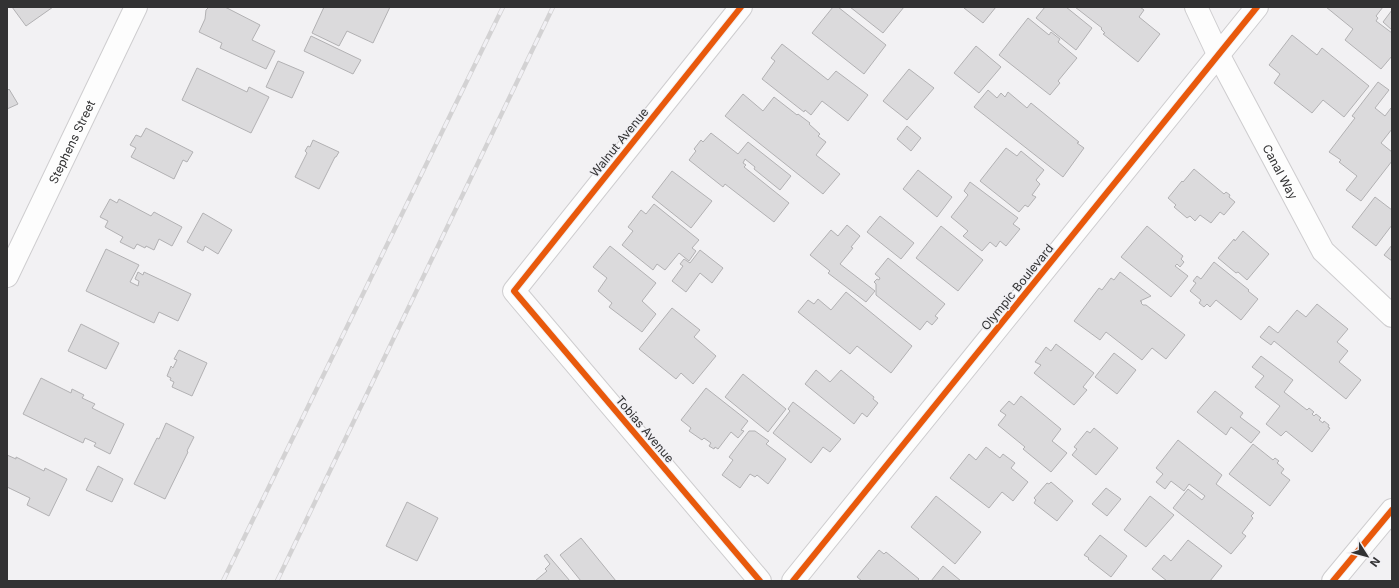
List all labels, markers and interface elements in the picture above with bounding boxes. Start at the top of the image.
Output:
street label: Stephens Street [45,97,98,186]
street label: Walnut Avenue [587,104,651,180]
street label: Canal Way [1260,141,1301,202]
street label: Olympic Boulevard [978,241,1056,333]
street label: Tobias Avenue [613,392,677,466]
north arrow [1347,536,1387,576]
text: N [1367,554,1383,569]

